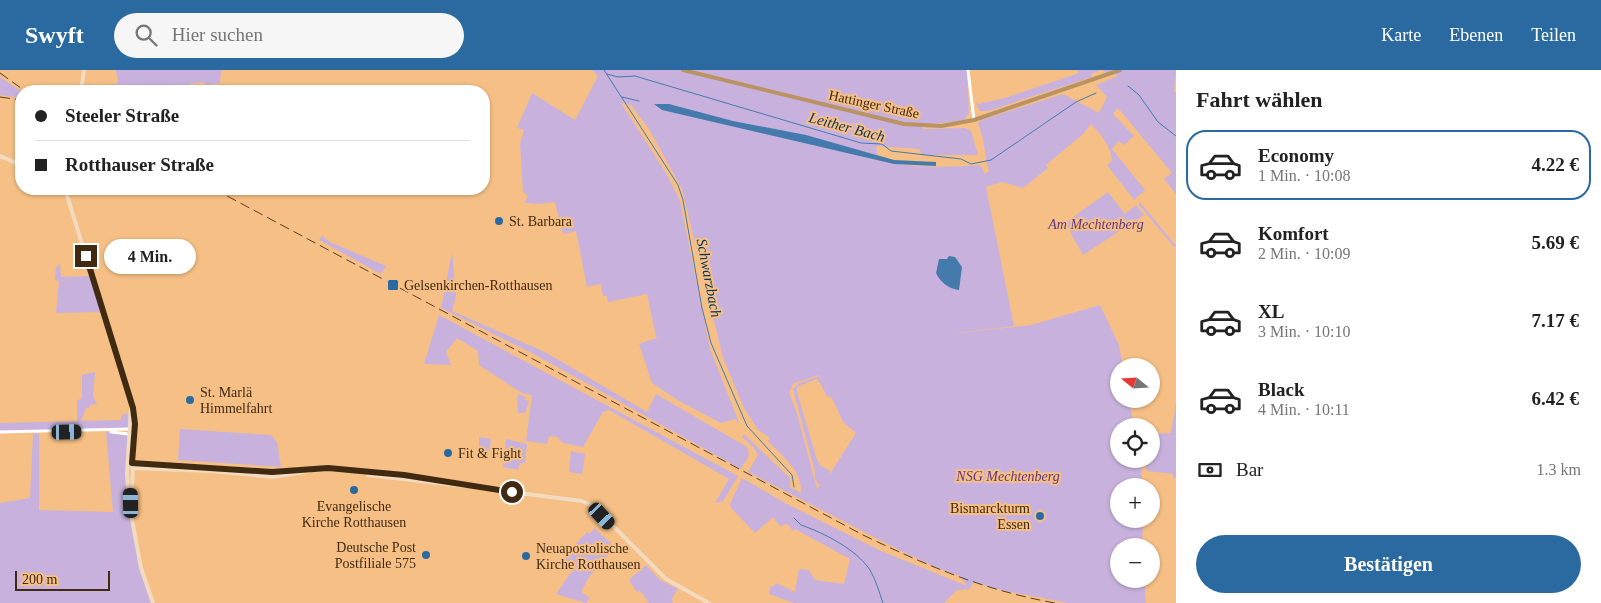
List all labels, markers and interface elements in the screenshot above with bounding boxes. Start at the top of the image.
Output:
search box [114,13,464,58]
icon: search [132,21,160,49]
text: Swyft [25,22,84,48]
text: Hier suchen [172,24,263,45]
text: Karte [1381,25,1421,45]
text: Ebenen [1449,25,1503,45]
text: Teilen [1531,25,1576,45]
text: Fahrt wählen [1196,87,1323,112]
street label: Hattinger Straße [827,88,921,121]
text: Steeler Straße [65,105,179,126]
water label: Leither Bach [806,109,887,145]
icon: car [1198,143,1243,188]
text: Economy [1258,145,1334,166]
text: Rotthauser Straße [65,154,214,175]
text: 4.22 € [1532,154,1579,175]
text: 1 Min. · 10:08 [1258,167,1350,184]
place label: St. Barbara [509,214,573,229]
marker: St. Barbara [493,215,505,227]
park label: Am Mechtenberg [1047,217,1144,232]
icon: car [1198,221,1243,266]
text: Komfort [1258,223,1329,244]
text: 5.69 € [1532,232,1579,253]
water label: Schwarzbach [694,237,724,319]
callout: 4 Min. [104,238,196,274]
route end [75,245,97,267]
text: 2 Min. · 10:09 [1258,245,1350,262]
text: 4 Min. [128,248,172,265]
marker: Gelsenkirchen-Rotthausen [386,278,400,292]
place label: Gelsenkirchen-Rotthausen [404,278,553,293]
icon: car [1198,299,1243,344]
text: XL [1258,301,1284,322]
text: 7.17 € [1532,310,1579,331]
text: 3 Min. · 10:10 [1258,323,1350,340]
north arrow [1110,358,1160,408]
map controls [1110,358,1160,588]
icon: car [1198,377,1243,422]
text: Black [1258,379,1304,400]
place label: St. Marlä Himmelfahrt [200,385,272,416]
text: 6.42 € [1532,388,1579,409]
marker: St. Marlä Himmelfahrt [184,394,196,406]
text: 4 Min. · 10:11 [1258,401,1350,418]
button: locate [1110,418,1160,468]
car [51,424,82,440]
place label: Fit & Fight [458,446,521,461]
marker: Fit & Fight [442,447,454,459]
icon: cash [1196,456,1224,484]
text: Bar [1236,459,1263,480]
text: 1.3 km [1537,461,1581,478]
park label: NSG Mechtenberg [955,469,1060,484]
button: + [1110,478,1160,528]
route start [501,481,523,503]
marker: Evangelische Kirche Rotthausen [348,484,360,496]
car [123,488,138,518]
place label: Evangelische Kirche Rotthausen [302,499,406,530]
car [586,500,617,532]
place label: Bismarckturm Essen [950,501,1030,532]
marker: Bismarckturm Essen [1034,510,1046,522]
button: Bestätigen [1196,535,1581,593]
button: − [1110,538,1160,588]
place label: Deutsche Post Postfiliale 575 [335,540,416,571]
place label: Neuapostolische Kirche Rotthausen [536,541,641,572]
marker: Deutsche Post Postfiliale 575 [420,549,432,561]
marker: Neuapostolische Kirche Rotthausen [520,550,532,562]
scale bar [15,568,110,591]
text: 200 m [22,572,57,587]

